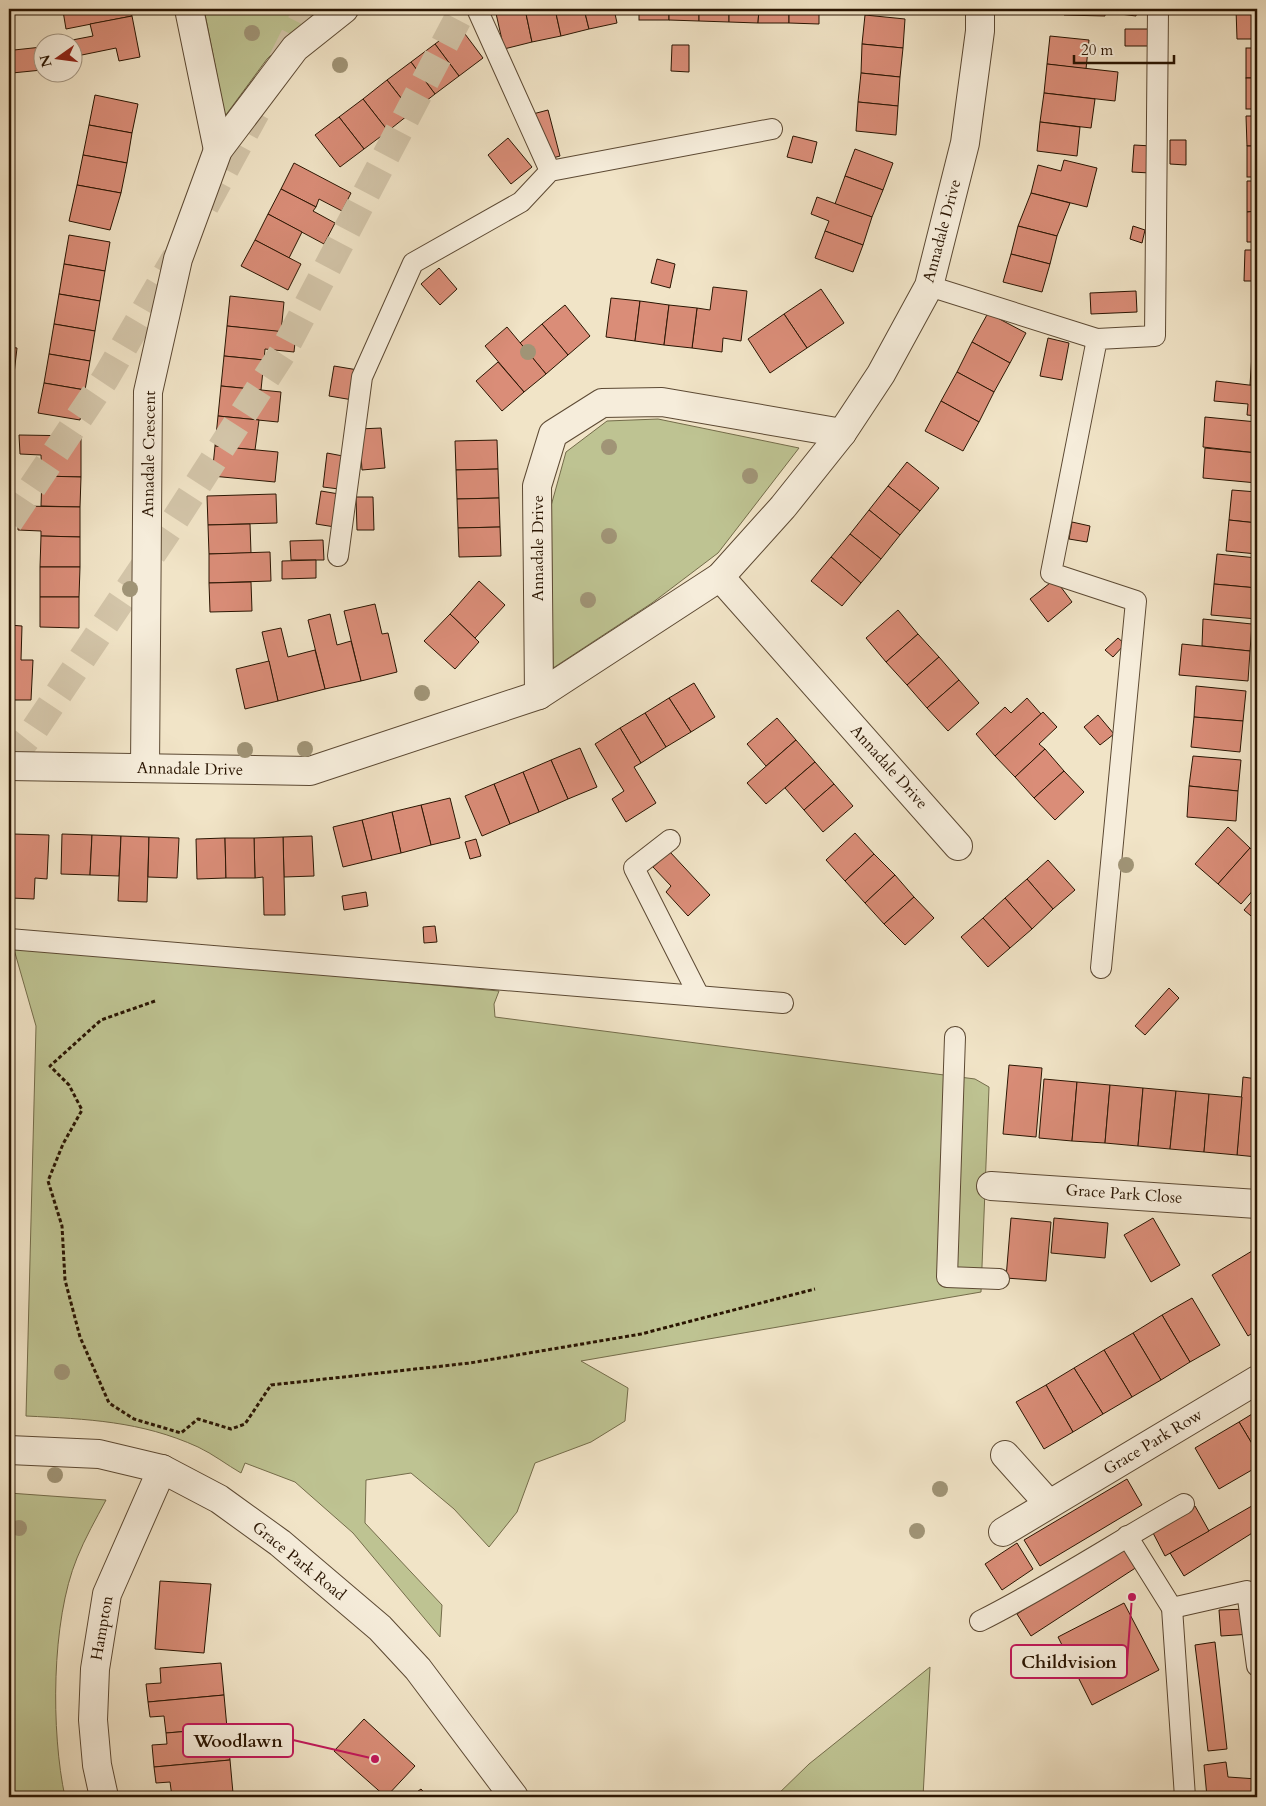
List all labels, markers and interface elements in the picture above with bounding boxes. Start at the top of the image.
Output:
north arrow [32,32,82,82]
scale bar [1074,32,1174,64]
text: 20 m [1081,40,1113,60]
text: N [35,53,57,69]
street label: Annadale Drive [918,177,966,285]
street label: Annadale Crescent [137,390,161,518]
street label: Annadale Drive [527,495,549,601]
street label: Annadale Drive [845,720,933,814]
street label: Annadale Drive [137,757,243,781]
street label: Grace Park Close [1065,1179,1183,1209]
street label: Grace Park Row [1099,1404,1207,1480]
street label: Grace Park Road [248,1516,351,1606]
street label: Hampton [86,1594,118,1662]
callout: Childvision [1011,1645,1127,1678]
text: Childvision [1021,1650,1117,1675]
callout: Woodlawn [183,1724,293,1757]
text: Woodlawn [192,1729,283,1754]

